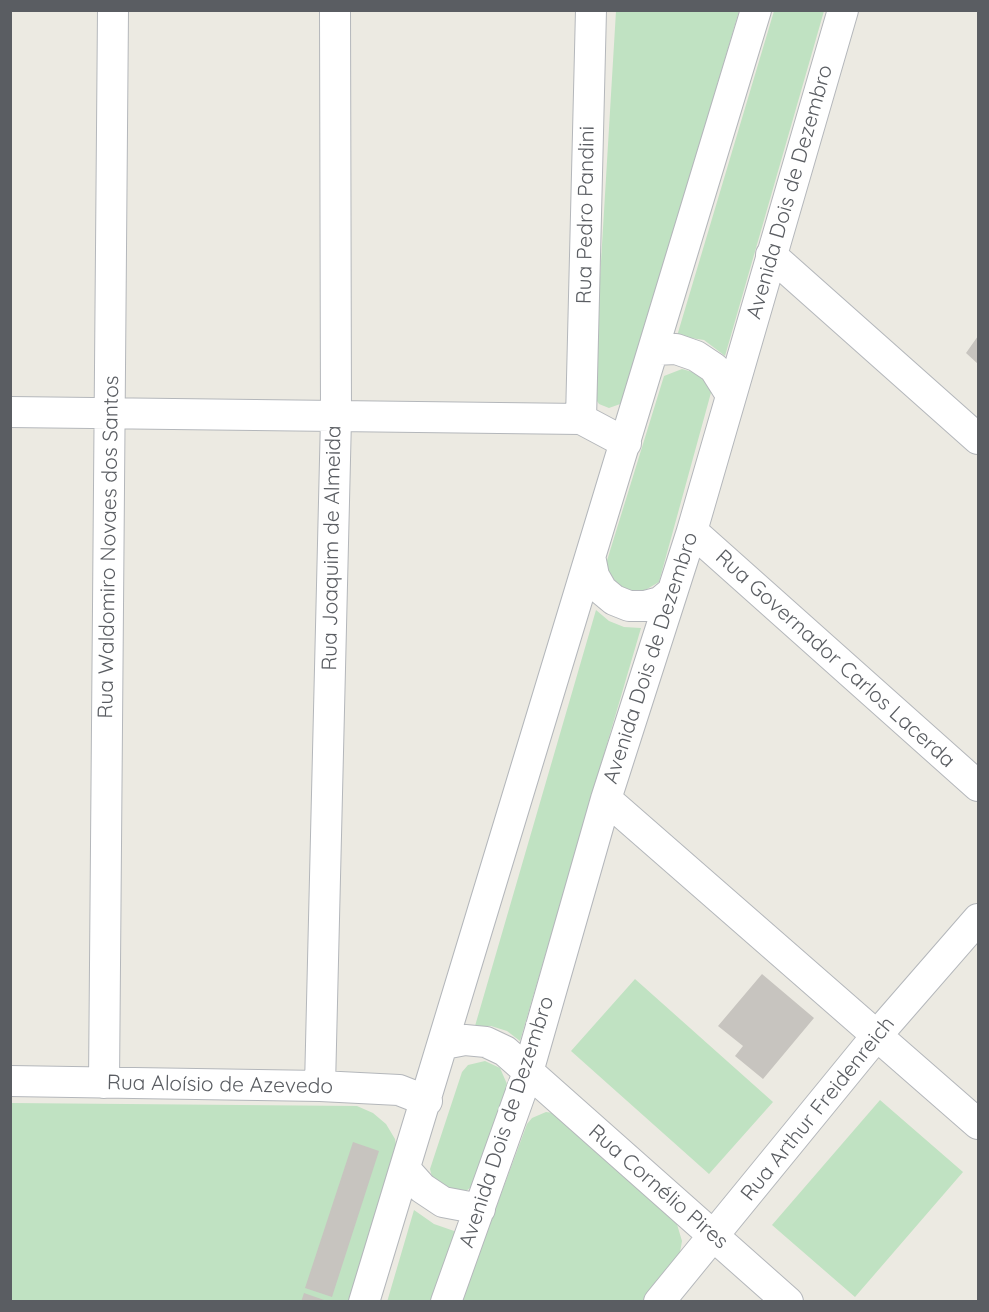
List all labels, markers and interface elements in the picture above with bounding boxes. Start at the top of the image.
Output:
street label: Avenida Dois de Dezembro [742,62,838,322]
street label: Rua Pedro Pandini [572,126,600,304]
street label: Rua Waldomiro Novaes dos Santos [93,375,125,719]
street label: Rua Joaquim de Almeida [317,425,347,671]
street label: Avenida Dois de Dezembro [598,529,704,787]
street label: Rua Governador Carlos Lacerda [710,545,960,773]
street label: Avenida Dois de Dezembro [454,993,560,1251]
street label: Rua Arthur Freidenreich [736,1012,900,1206]
street label: Rua Aloísio de Azevedo [107,1070,333,1100]
street label: Rua Cornélio Pires [583,1119,733,1255]

